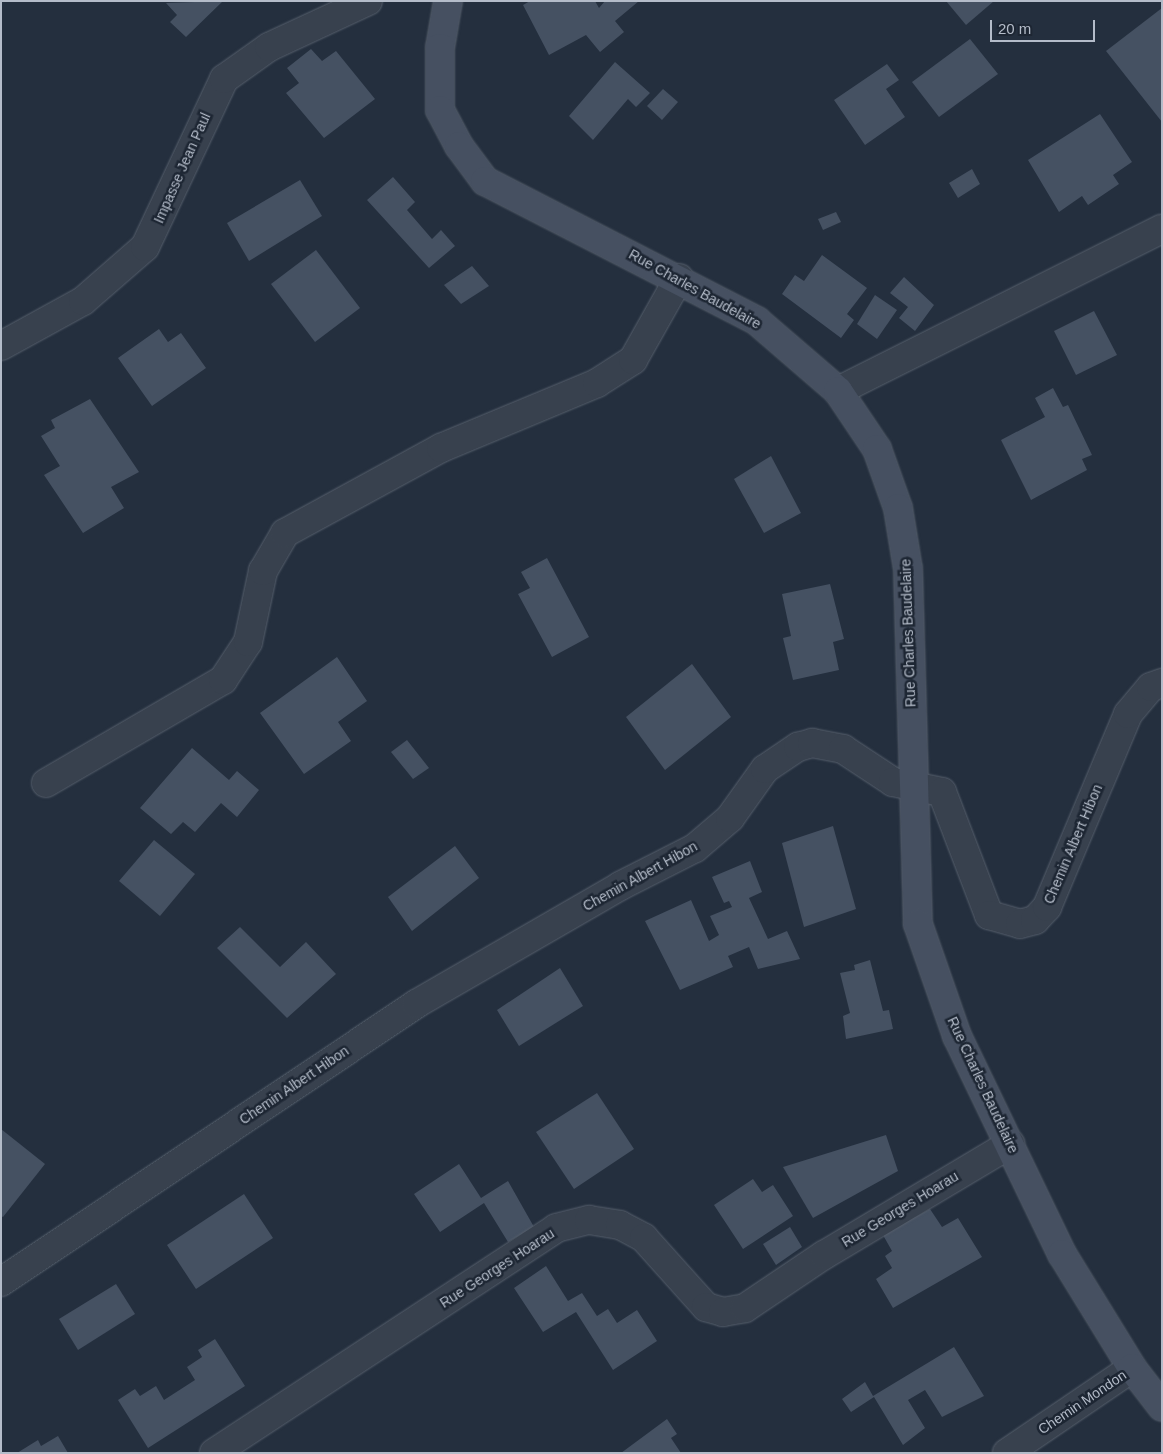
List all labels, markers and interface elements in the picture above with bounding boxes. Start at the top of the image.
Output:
scale bar [993,10,1098,42]
text: 20 m [998,20,1031,37]
street label: Impasse Jean Paul [150,110,214,226]
street label: Rue Charles Baudelaire [626,246,764,332]
street label: Rue Charles Baudelaire [897,558,919,708]
street label: Chemin Albert Hibon [1040,781,1106,907]
street label: Chemin Albert Hibon [579,837,701,915]
street label: Rue Charles Baudelaire [944,1014,1022,1156]
street label: Chemin Albert Hibon [236,1042,352,1128]
street label: Rue Georges Hoarau [839,1168,961,1250]
street label: Rue Georges Hoarau [437,1225,557,1311]
street label: Chemin Mondon [1035,1366,1129,1438]

